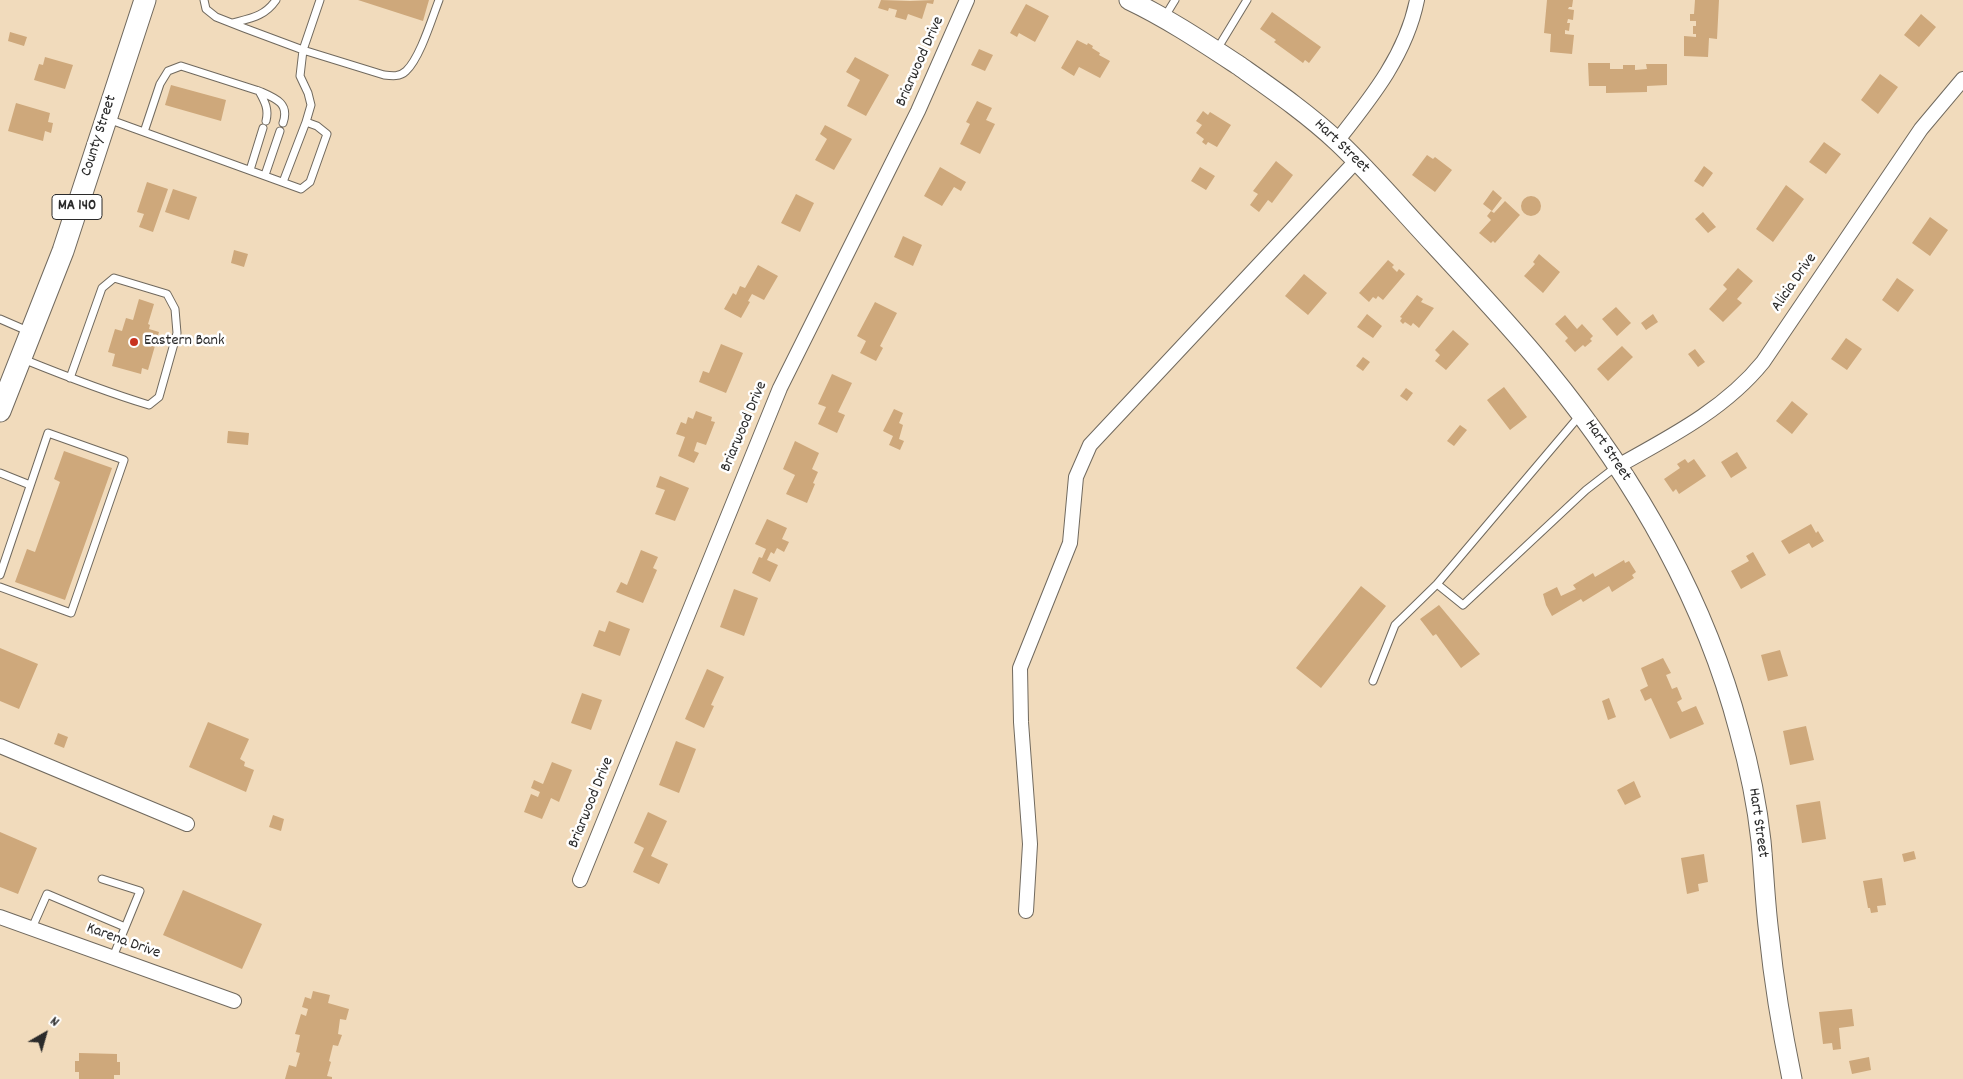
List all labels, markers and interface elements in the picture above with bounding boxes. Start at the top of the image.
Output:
street label: Briarwood Drive [893,14,949,110]
street label: County Street [78,93,122,179]
street label: Hart Street [1309,116,1373,178]
road number: MA 140 [52,194,102,220]
street label: Alicia Drive [1768,250,1822,316]
place label: Eastern Bank [144,332,224,352]
marker: Eastern Bank [128,336,140,348]
street label: Briarwood Drive [717,379,773,475]
street label: Hart Street [1579,417,1635,485]
street label: Briarwood Drive [565,755,619,851]
street label: Hart Street [1743,787,1771,859]
street label: Karena Drive [83,920,163,964]
north arrow [20,1009,70,1059]
text: N [45,1012,63,1032]

